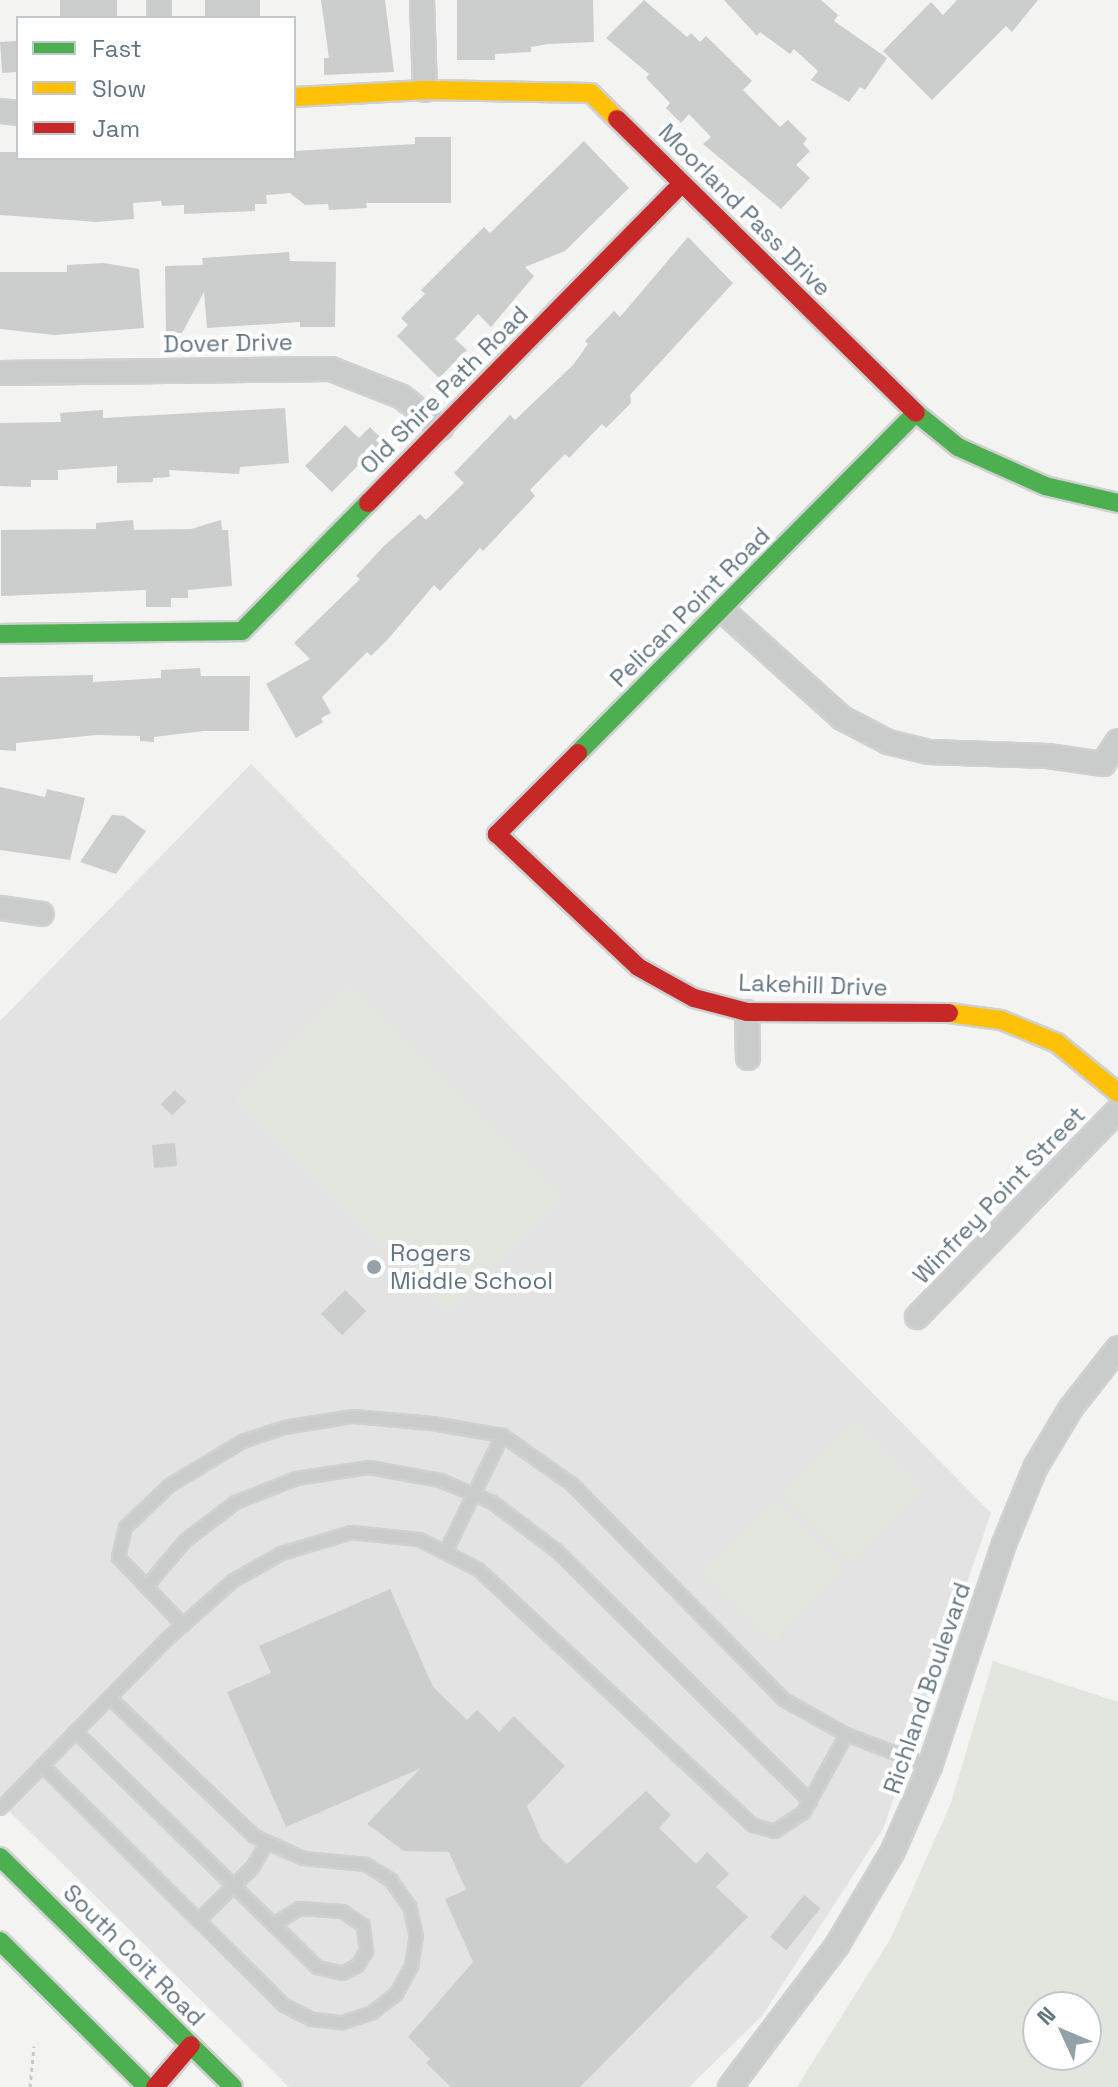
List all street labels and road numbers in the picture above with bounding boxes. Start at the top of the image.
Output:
street label: Moorland Pass Drive [653,118,837,302]
street label: Old Shire Path Road [354,300,534,480]
street label: Dover Drive [163,327,293,359]
street label: Pelican Point Road [604,521,776,693]
street label: Lakehill Drive [738,968,888,1002]
street label: Winfrey Point Street [907,1100,1091,1290]
street label: Richland Boulevard [877,1579,977,1797]
street label: South Coit Road [57,1878,211,2032]

